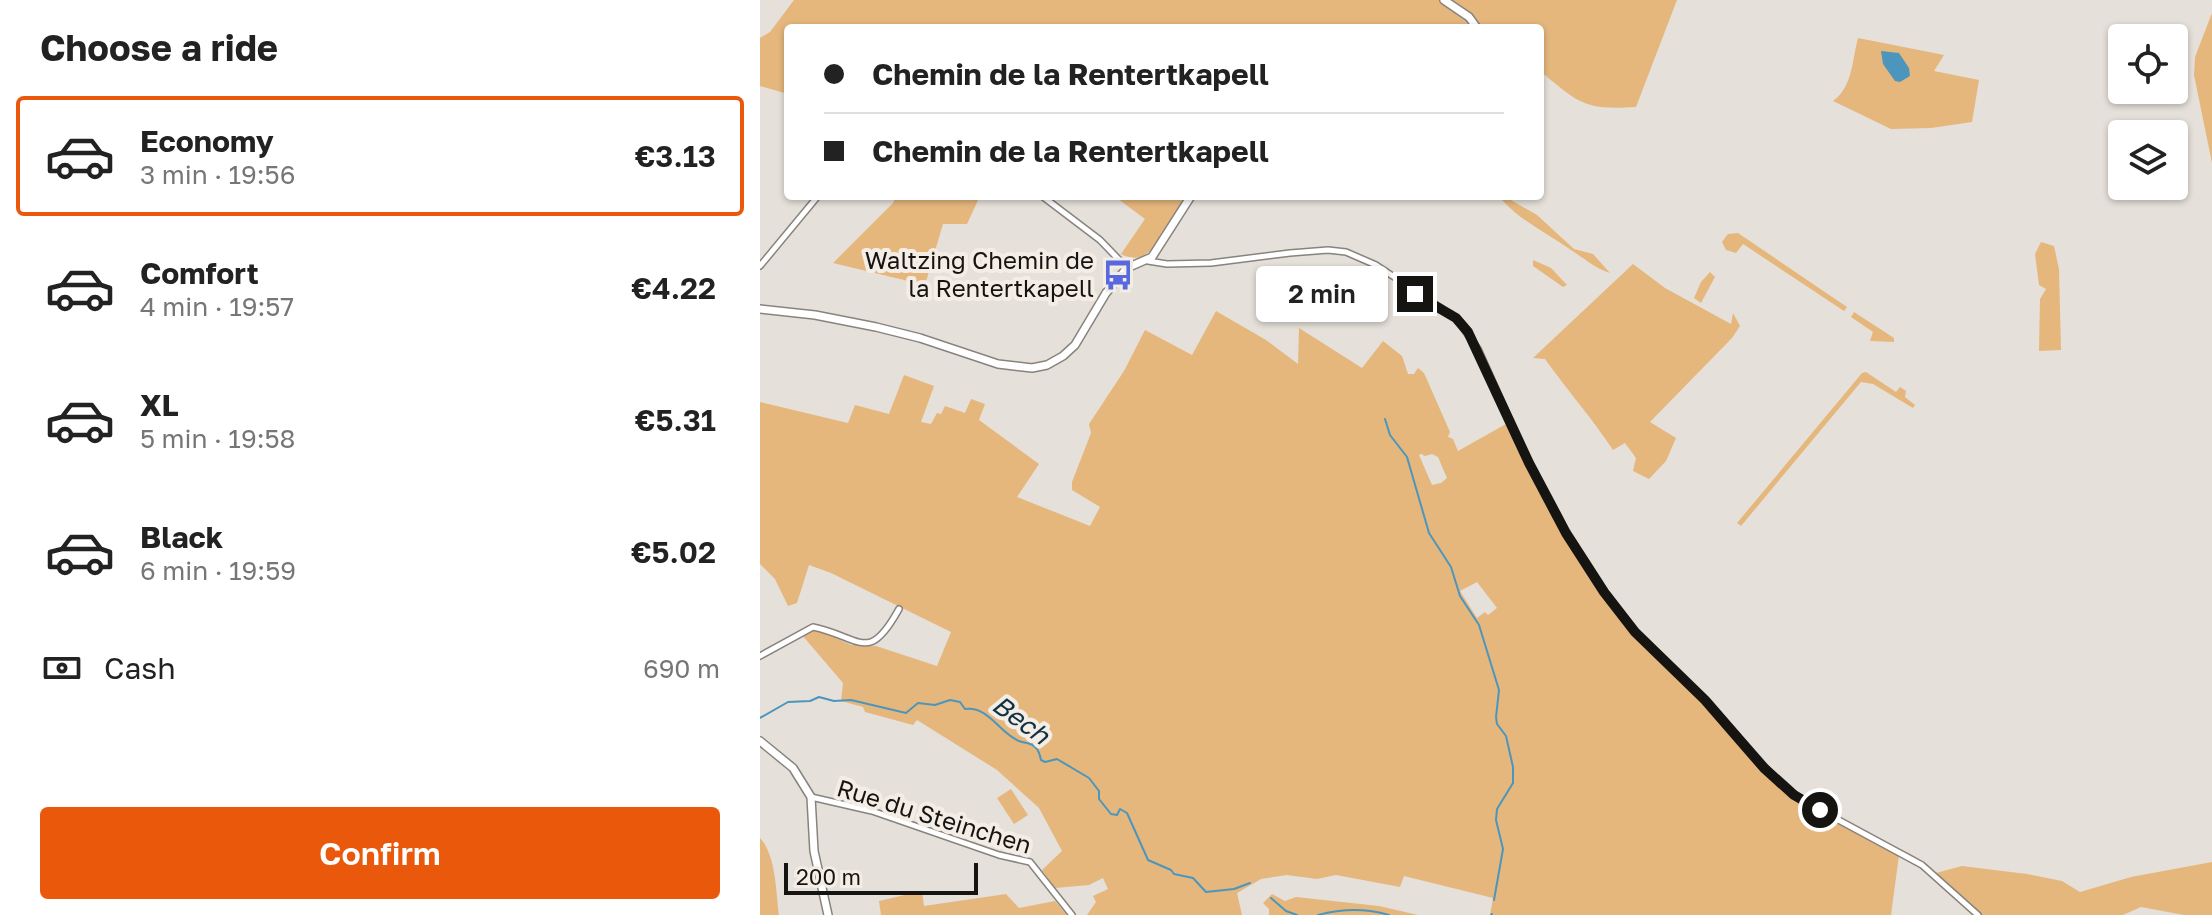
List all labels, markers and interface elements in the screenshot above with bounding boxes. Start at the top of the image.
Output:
map controls [2108,24,2188,200]
button: locate [2108,24,2188,104]
text: Choose a ride [40,26,278,69]
text: Chemin de la Rentertkapell [872,56,1269,92]
icon: car [44,120,116,192]
button: layers [2108,120,2188,200]
text: Economy [140,123,274,159]
text: Chemin de la Rentertkapell [872,133,1269,169]
text: €3.13 [635,138,716,174]
text: 3 min · 19:56 [140,159,295,190]
place label: Waltzing Chemin de la Rentertkapell [865,245,1094,302]
icon: car [44,252,116,324]
text: Comfort [140,255,259,291]
bus stop icon: Waltzing Chemin de la Rentertkapell [1101,258,1135,292]
callout: 2 min [1255,266,1387,322]
text: €4.22 [631,270,716,306]
route end [1397,276,1433,312]
text: 2 min [1288,278,1356,309]
text: 4 min · 19:57 [140,291,294,322]
icon: car [44,384,116,456]
text: XL [140,387,179,423]
text: €5.31 [635,402,716,438]
text: 5 min · 19:58 [140,423,295,454]
icon: car [44,516,116,588]
text: Black [140,519,223,555]
text: €5.02 [631,534,716,570]
text: 6 min · 19:59 [140,555,296,586]
icon: cash [40,646,84,690]
text: Cash [104,650,176,686]
text: 690 m [643,653,720,684]
water label: Bech [987,689,1057,751]
street label: Rue du Steinchen [834,772,1035,859]
route start [1802,792,1838,828]
button: Confirm [40,807,720,899]
scale bar [784,859,978,895]
text: 200 m [796,863,861,890]

